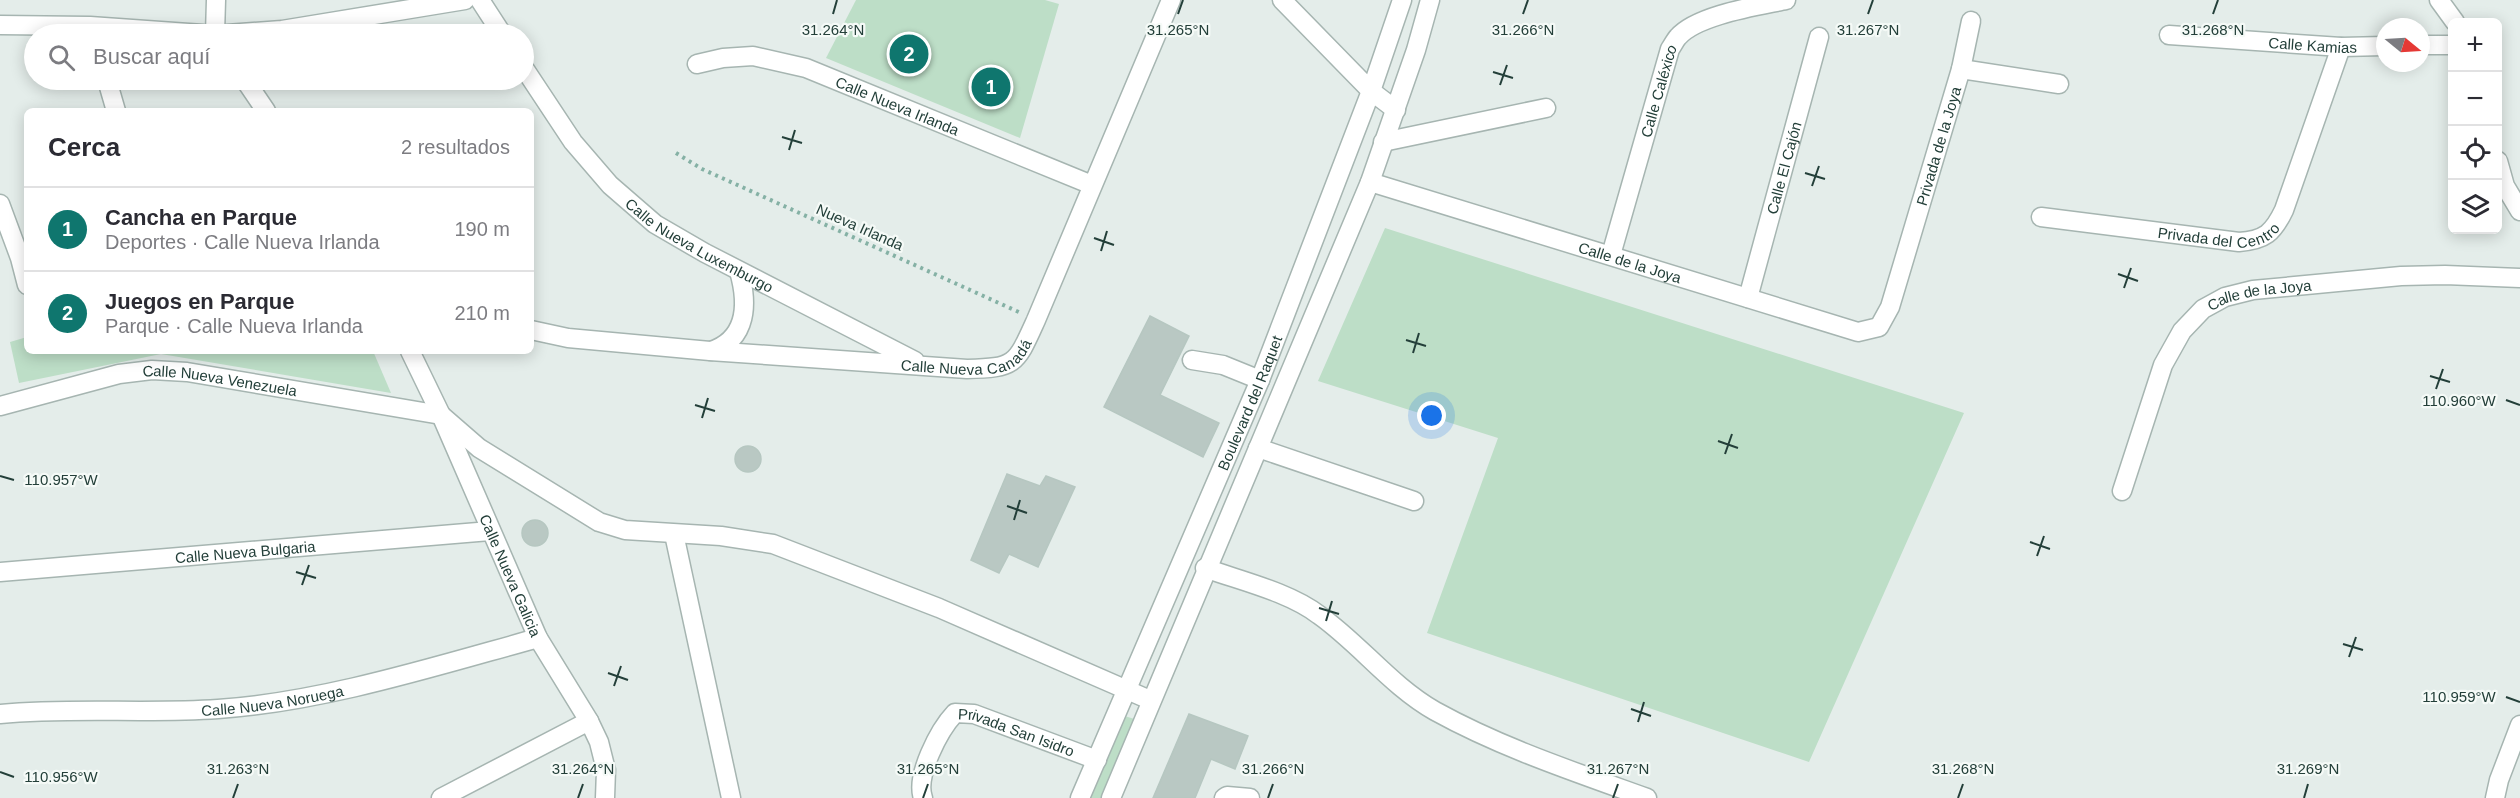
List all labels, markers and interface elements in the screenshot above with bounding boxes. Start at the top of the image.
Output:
north arrow [2376,18,2430,72]
map controls [2448,18,2502,234]
button: + [2448,18,2502,72]
text: 31.264°N [802,21,864,38]
text: 31.265°N [1147,21,1209,38]
text: 31.266°N [1492,21,1554,38]
text: 31.267°N [1837,21,1899,38]
text: 31.268°N [2182,21,2244,38]
search box [24,24,534,90]
pin: 2 [890,32,928,76]
street label: Calle Kamias [2268,33,2357,55]
street label: Calle Caléxico [1637,40,1680,139]
icon: search [45,41,78,74]
text: Buscar aquí [93,44,210,69]
pin: 1 [972,64,1010,110]
button: − [2448,72,2502,126]
street label: Calle Nueva Irlanda [833,73,962,139]
street label: Privada de la Joya [1912,84,1964,208]
street label: Calle El Cajón [1763,120,1804,216]
button: locate [2448,126,2502,180]
text: Cerca [48,132,120,162]
text: 2 resultados [401,136,510,158]
button: layers [2448,180,2502,234]
street label: Calle Nueva Luxemburgo [622,194,776,295]
street label: Nueva Irlanda [814,200,907,254]
text: Cancha en Parque [105,205,297,230]
text: 1 [62,218,73,240]
text: 190 m [454,218,510,240]
street label: Privada del Centro [2157,219,2283,251]
text: Deportes · Calle Nueva Irlanda [105,231,380,253]
street label: Calle de la Joya [1576,238,1684,286]
street label: Calle de la Joya [2204,276,2313,314]
text: Juegos en Parque [105,289,295,314]
text: 2 [62,302,73,324]
text: 210 m [454,302,510,324]
text: Parque · Calle Nueva Irlanda [105,315,363,337]
street label: Boulevard del Raquet [1214,332,1285,473]
street label: Calle Nueva Canadá [900,336,1035,378]
street label: Calle Nueva Venezuela [142,361,299,399]
text: 110.960°W [2422,392,2496,409]
your location [1417,401,1446,430]
text: 110.957°W [24,471,98,488]
street label: Calle Nueva Galicia [477,512,545,640]
street label: Calle Nueva Bulgaria [174,537,317,566]
street label: Calle Nueva Noruega [201,681,345,718]
text: 110.959°W [2422,688,2496,705]
street label: Privada San Isidro [958,705,1077,759]
text: 31.263°N [207,760,269,777]
text: 31.264°N [552,760,614,777]
text: 31.265°N [897,760,959,777]
text: 31.266°N [1242,760,1304,777]
text: 31.267°N [1587,760,1649,777]
text: 31.268°N [1932,760,1994,777]
text: 31.269°N [2277,760,2339,777]
text: 110.956°W [24,768,98,785]

